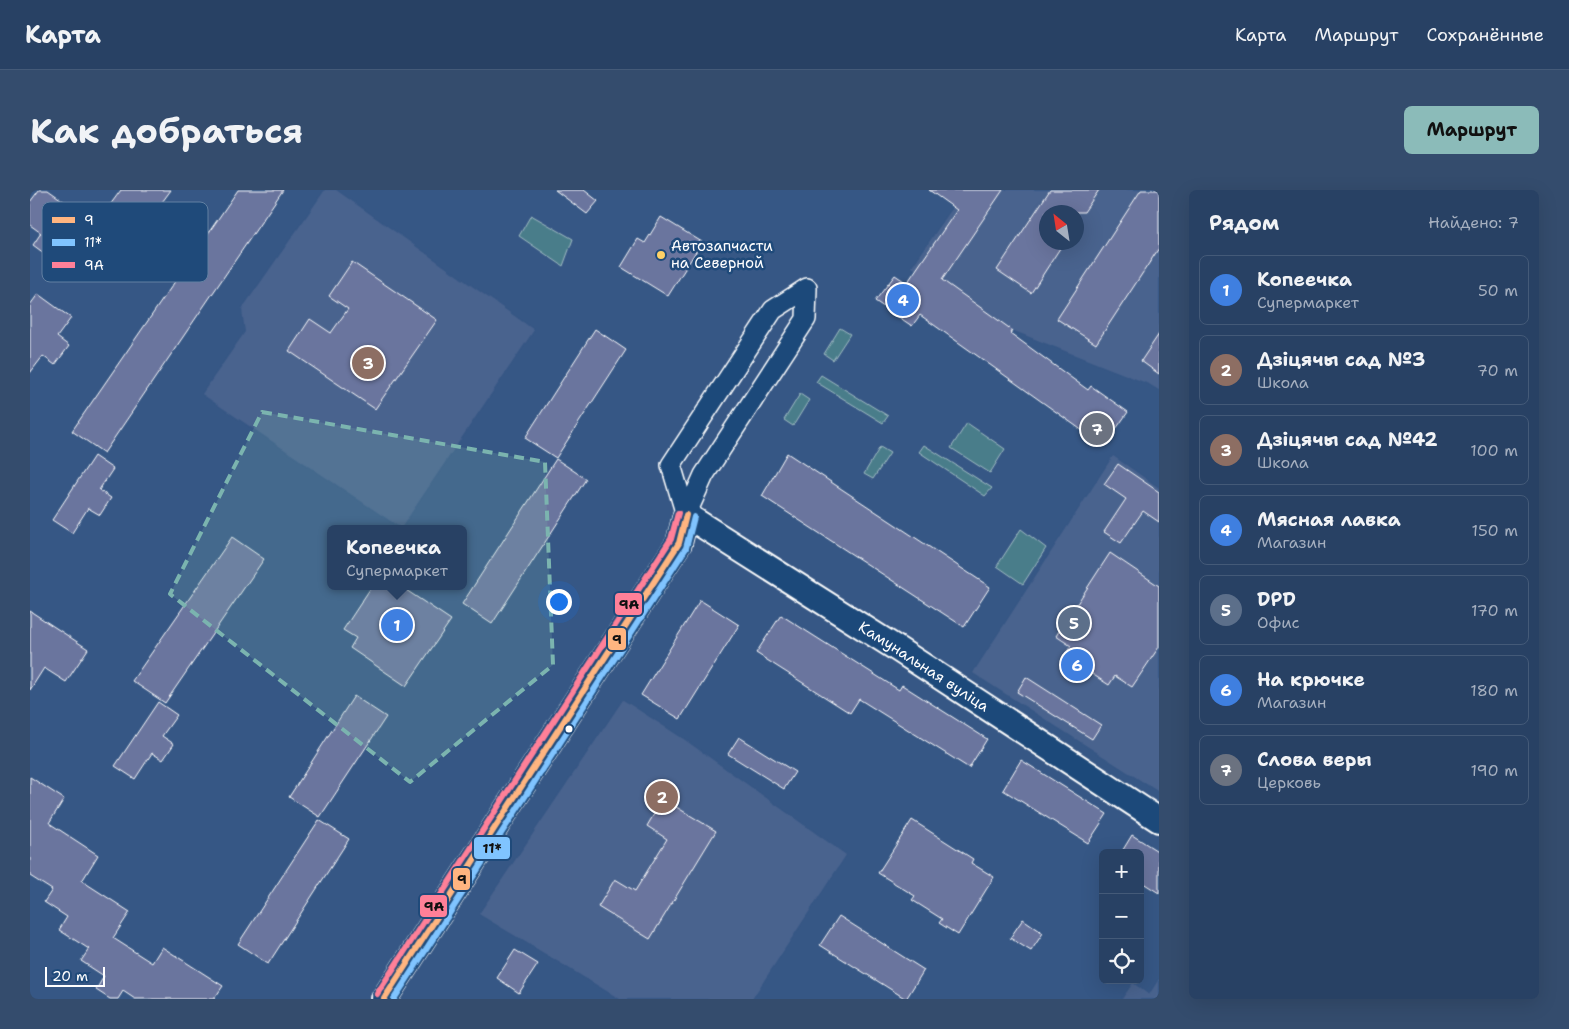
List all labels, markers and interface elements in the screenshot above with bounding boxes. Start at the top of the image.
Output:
text: Карта [25,19,101,51]
text: Карта [1235,23,1286,47]
text: Маршрут [1314,23,1398,47]
text: Сохранённые [1426,23,1544,47]
button: Маршрут [1404,106,1539,154]
text: Как добраться [30,107,303,154]
legend [42,202,208,282]
north arrow [1039,205,1084,250]
text: Рядом [1209,209,1279,237]
text: 9 [84,211,94,229]
text: Найдено: 7 [1428,212,1519,233]
text: 11* [84,233,102,251]
place label: Автозапчасти на Северной [671,236,773,273]
marker: Автозапчасти на Северной [655,249,667,261]
text: 9А [84,256,104,274]
text: Копеечка [1257,267,1352,292]
text: 1 [1222,280,1230,301]
text: 50 m [1478,280,1518,301]
pin: 4 [887,281,919,319]
text: Супермаркет [1257,292,1359,313]
pin: 3 [352,344,384,382]
text: Дзіцячы сад №3 [1257,347,1425,372]
text: 2 [1220,360,1232,381]
text: 70 m [1477,360,1518,381]
text: Школа [1257,372,1309,393]
pin: 7 [1081,410,1113,448]
text: Дзіцячы сад №42 [1257,427,1438,452]
text: 3 [1220,440,1232,461]
text: 100 m [1470,440,1518,461]
text: Школа [1257,452,1309,473]
text: Мясная лавка [1257,507,1401,532]
text: 4 [1220,520,1232,541]
text: 150 m [1471,520,1518,541]
popup [327,525,467,590]
text: Магазин [1257,532,1326,553]
text: Копеечка [346,535,441,560]
text: Супермаркет [346,560,448,581]
text: DPD [1257,587,1296,612]
your location [546,589,572,615]
line badge: 9А [614,592,643,616]
text: 9А [619,595,640,613]
text: 5 [1221,600,1231,621]
text: 170 m [1471,600,1518,621]
pin: 5 [1058,604,1090,642]
pin: 1 [381,606,413,644]
text: Офис [1257,612,1299,633]
street label: Камунальная вуліца [855,617,994,717]
line badge: 9 [607,627,627,651]
text: 9 [612,630,622,648]
pin: 6 [1061,646,1093,684]
text: На крючке [1257,667,1365,692]
text: 6 [1220,680,1232,701]
text: 180 m [1470,680,1518,701]
text: Магазин [1257,692,1326,713]
unlabelled marker [564,724,574,734]
text: Слова веры [1257,747,1371,772]
text: 7 [1220,760,1232,781]
text: 190 m [1471,760,1518,781]
text: Церковь [1257,772,1321,793]
pin: 2 [646,778,678,816]
line badge: 11* [473,836,511,860]
text: 11* [482,839,502,857]
map controls [1099,849,1144,984]
button: + [1099,849,1144,894]
line badge: 9 [452,867,471,891]
text: 9 [457,870,467,888]
line badge: 9А [419,894,448,918]
button: − [1099,894,1144,939]
text: 9А [424,897,445,915]
button: locate [1099,939,1144,984]
scale bar [45,964,105,987]
text: 20 m [52,967,88,985]

